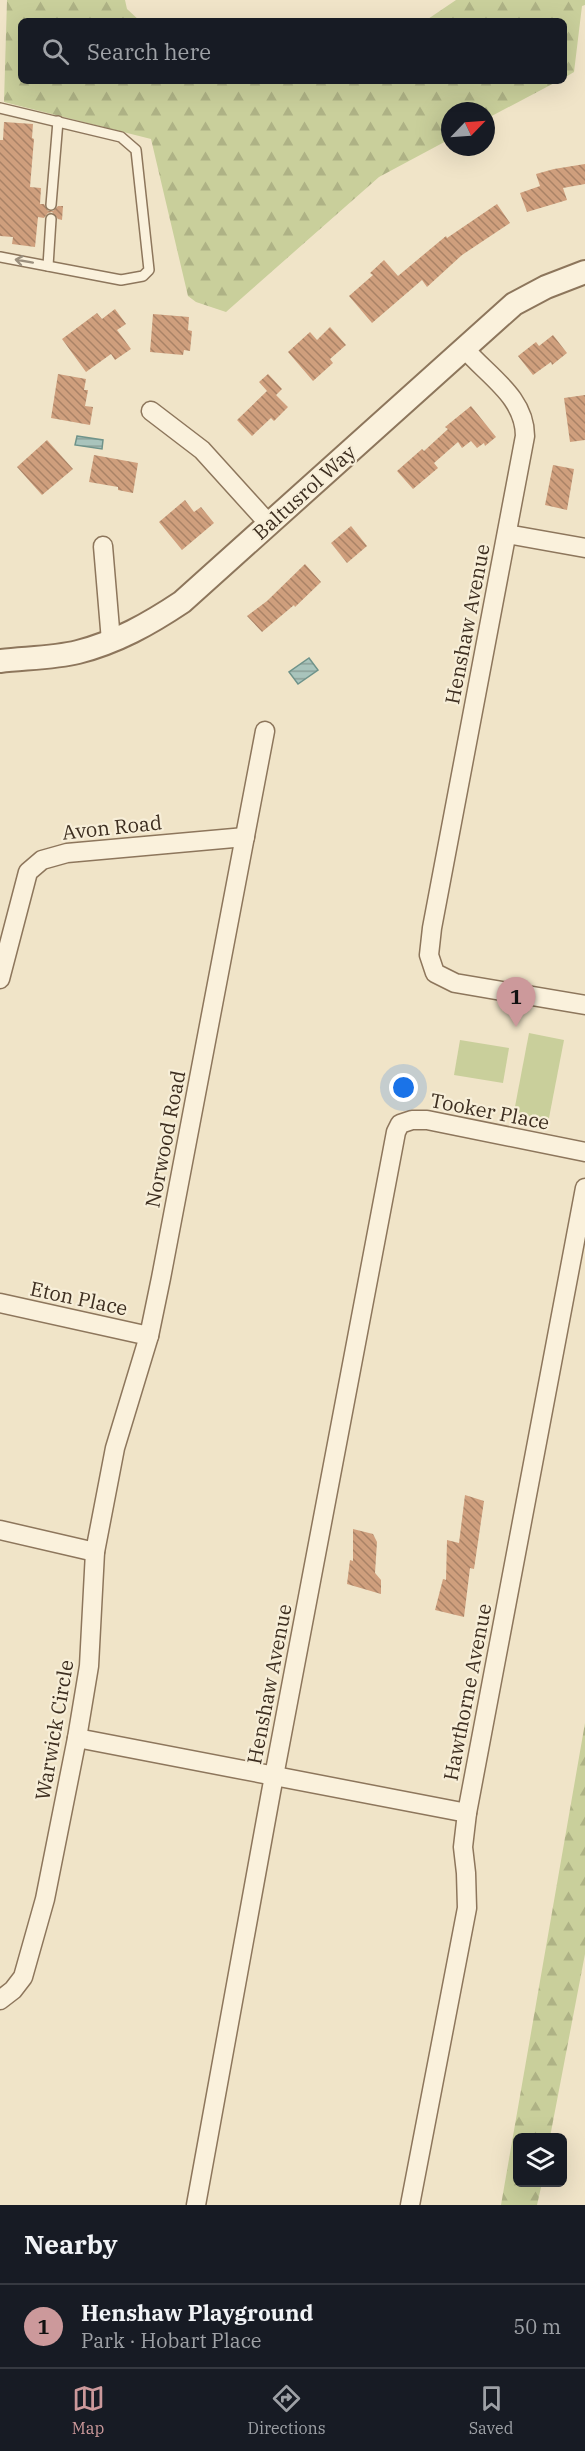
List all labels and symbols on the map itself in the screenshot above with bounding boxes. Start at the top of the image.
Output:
north arrow [441,102,495,156]
one-way arrow [15,255,35,266]
street label: Baltusrol Way [247,438,362,545]
street label: Henshaw Avenue [438,542,496,706]
street label: Avon Road [61,808,163,846]
pin: 1 [496,978,536,1027]
street label: Norwood Road [138,1068,192,1210]
your location [389,1073,418,1102]
street label: Tooker Place [428,1086,552,1136]
street label: Eton Place [28,1275,130,1321]
street label: Hawthorne Avenue [437,1601,497,1783]
street label: Henshaw Avenue [240,1602,298,1766]
street label: Warwick Circle [28,1658,80,1802]

